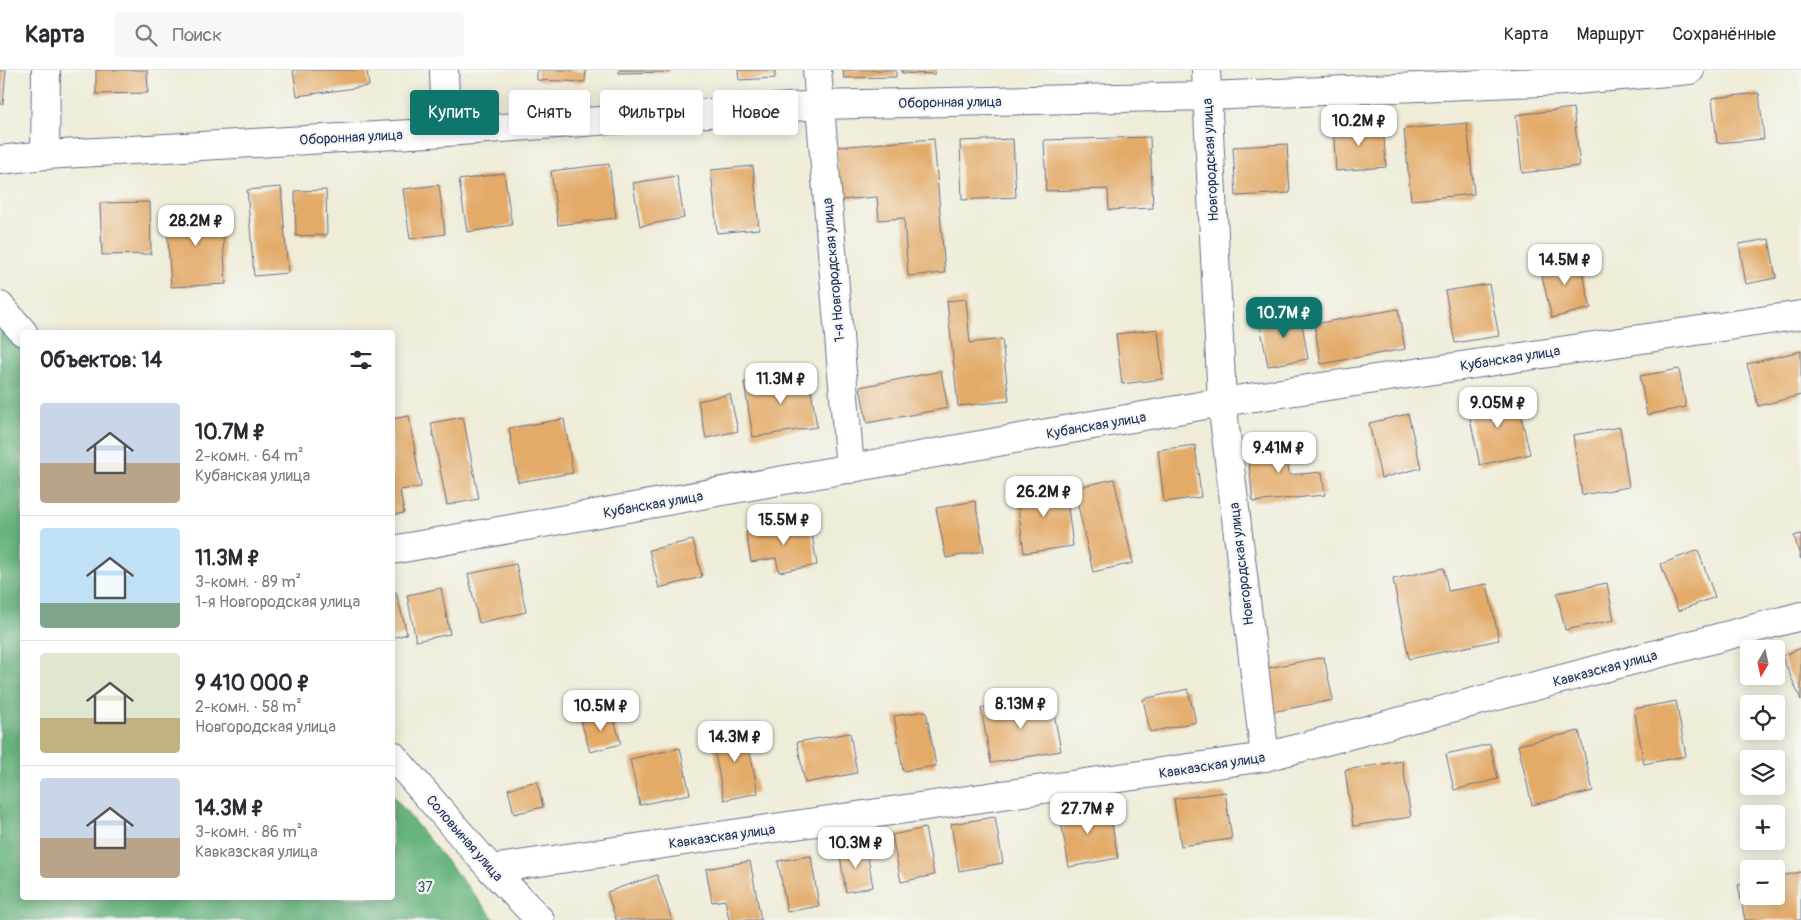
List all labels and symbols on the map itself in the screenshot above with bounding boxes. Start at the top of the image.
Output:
street label: Оборонная улица [898,93,1002,112]
street label: Новгородская улица [1199,98,1222,222]
pin: 10.2M ₽ [1313,104,1405,147]
street label: Оборонная улица [299,126,403,149]
street label: 1-я Новгородская улица [819,197,848,343]
pin: 28.2M ₽ [150,204,242,247]
pin: 14.5M ₽ [1519,244,1611,286]
pin: 10.7M ₽ [1238,296,1330,339]
street label: Кубанская улица [1459,342,1561,375]
pin: 11.3M ₽ [735,362,827,405]
pin: 9.05M ₽ [1452,386,1544,429]
street label: Кубанская улица [1045,408,1147,443]
pin: 9.41M ₽ [1233,432,1325,474]
pin: 26.2M ₽ [998,476,1090,518]
street label: Кубанская улица [602,487,704,522]
street label: Новгородская улица [1226,502,1257,626]
pin: 15.5M ₽ [738,504,830,546]
north arrow [1740,640,1785,685]
street label: Кавказская улица [1551,646,1659,691]
pin: 8.13M ₽ [975,688,1067,730]
pin: 10.5M ₽ [555,690,647,732]
pin: 14.3M ₽ [689,720,781,763]
street label: Кавказская улица [1158,749,1266,782]
street label: Соловьиная улица [423,792,507,885]
pin: 27.7M ₽ [1042,792,1134,835]
street label: Кавказская улица [668,821,776,852]
pin: 10.3M ₽ [810,826,902,869]
park label: 37 [417,879,433,896]

